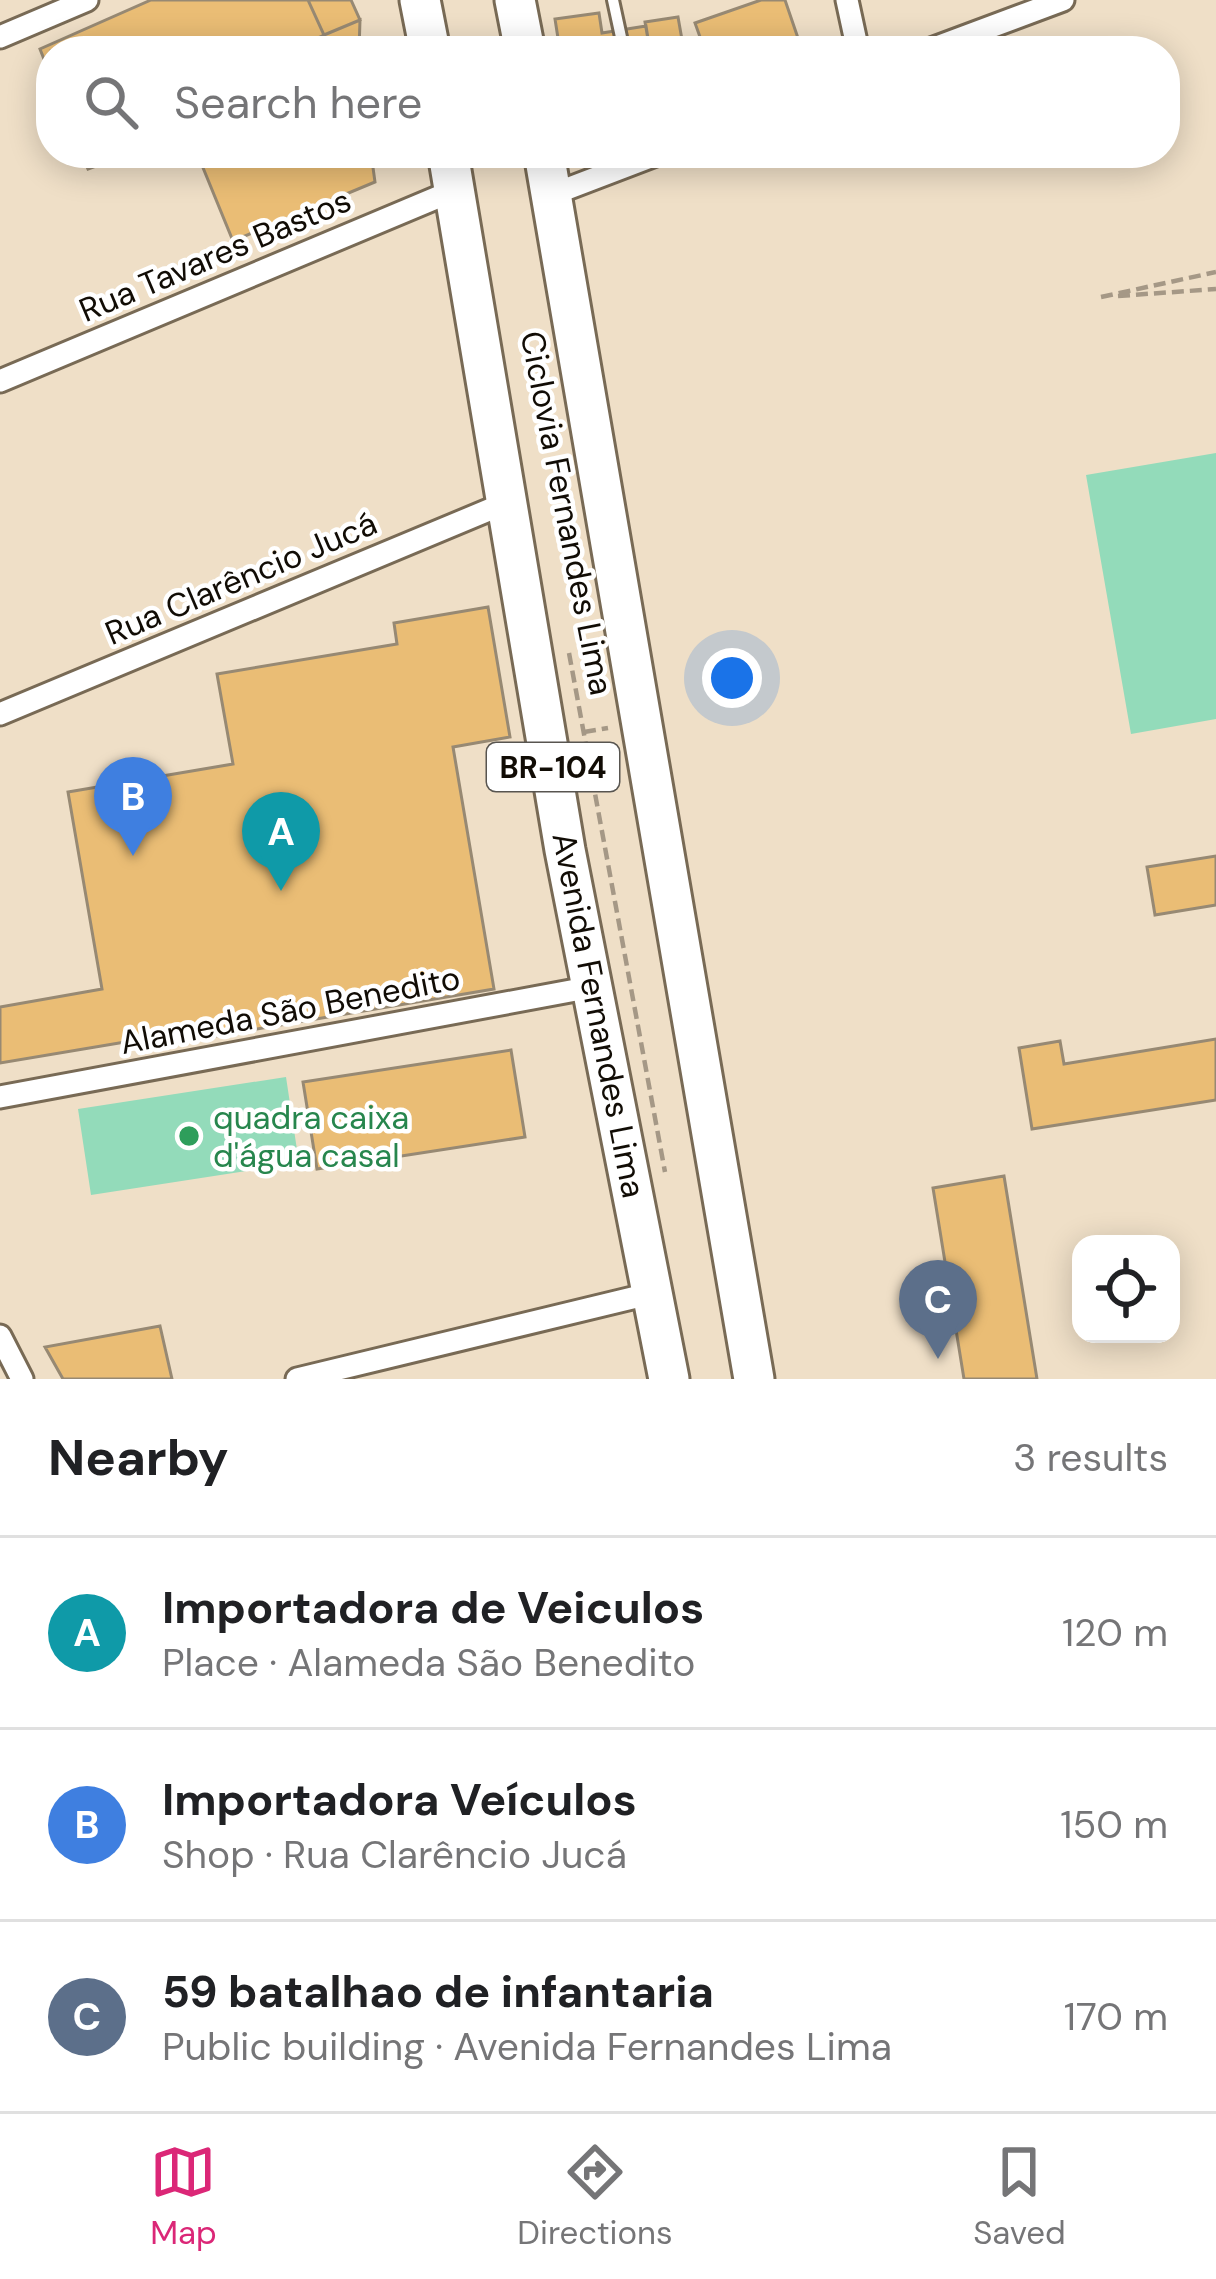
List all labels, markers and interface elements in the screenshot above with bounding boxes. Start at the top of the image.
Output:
search box [36,36,1180,168]
icon: search [78,69,144,135]
text: Search here [174,73,422,132]
street label: Rua Tavares Bastos [73,178,357,332]
street label: Ciclovia Fernandes Lima [511,327,623,699]
street label: Rua Clarêncio Jucá [99,501,383,655]
your location [702,648,762,708]
road number: BR-104 [487,743,619,791]
pin: B [94,757,172,856]
pin: A [242,792,320,891]
street label: Avenida Fernandes Lima [542,829,656,1201]
street label: Alameda São Benedito [116,956,464,1064]
place label: quadra caixa d'água casal [213,1096,409,1177]
marker: quadra caixa d'água casal [176,1123,202,1149]
map controls [1072,1235,1180,1343]
button: locate [1072,1235,1180,1343]
pin: C [899,1260,977,1359]
text: Nearby [48,1424,229,1491]
text: 3 results [1013,1432,1168,1483]
text: Importadora de Veiculos [162,1578,704,1637]
text: A [73,1607,101,1658]
text: 120 m [1062,1607,1168,1658]
text: Place · Alameda São Benedito [162,1637,695,1688]
text: Importadora Veículos [162,1770,637,1829]
text: B [75,1799,99,1850]
text: 150 m [1060,1799,1168,1850]
text: Shop · Rua Clarêncio Jucá [162,1829,627,1880]
text: 59 batalhao de infantaria [162,1962,714,2021]
text: C [73,1991,101,2042]
text: 170 m [1064,1991,1168,2042]
text: Public building · Avenida Fernandes Lima [162,2021,892,2072]
tab: Map [150,2139,217,2254]
tab: Directions [517,2139,673,2254]
tab: Saved [973,2139,1066,2254]

